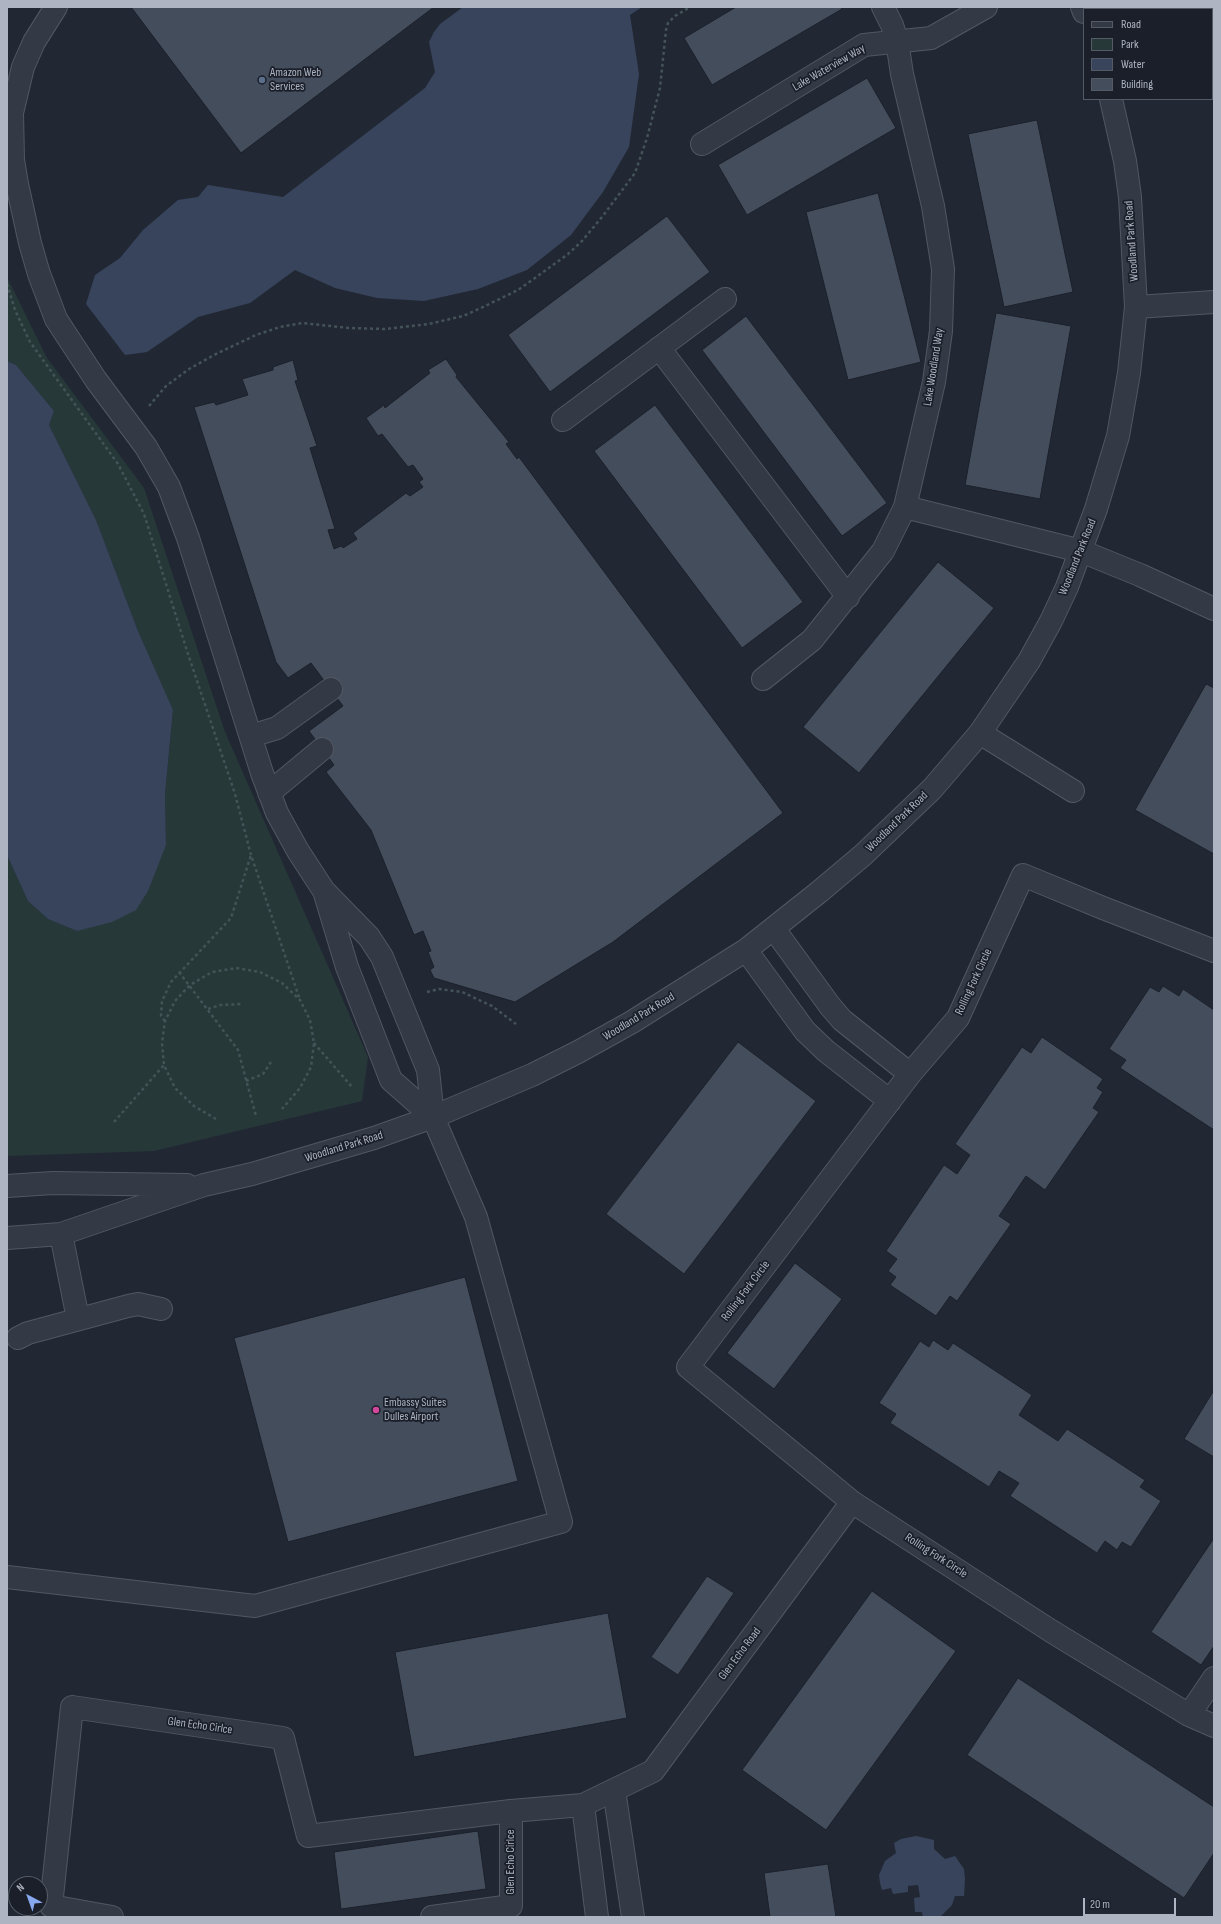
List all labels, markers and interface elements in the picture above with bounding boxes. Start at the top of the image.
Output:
legend [1083,8,1213,100]
text: Road [1121,17,1141,32]
text: Park [1121,37,1139,52]
street label: Lake Waterview Way [790,41,868,95]
text: Water [1121,57,1145,72]
place label: Amazon Web Services [270,66,321,94]
marker: Amazon Web Services [257,75,267,85]
text: Building [1121,77,1153,92]
street label: Woodland Park Road [1122,200,1142,282]
street label: Lake Woodland Way [921,327,947,407]
street label: Woodland Park Road [1056,517,1100,597]
street label: Woodland Park Road [863,789,931,855]
street label: Rolling Fork Circle [952,947,996,1017]
street label: Woodland Park Road [601,990,677,1044]
street label: Woodland Park Road [303,1128,385,1166]
street label: Rolling Fork Circle [719,1258,773,1324]
place label: Embassy Suites Dulles Airport [384,1396,446,1424]
marker: Embassy Suites Dulles Airport [371,1405,381,1415]
street label: Rolling Fork Circle [902,1530,970,1582]
street label: Glen Echo Road [716,1625,764,1683]
street label: Glen Echo Cirlce [167,1714,233,1738]
street label: Glen Echo Cirlce [504,1829,518,1895]
north arrow [8,1876,48,1916]
text: N [14,1880,27,1894]
scale bar [1085,1890,1178,1916]
text: 20 m [1090,1897,1110,1912]

